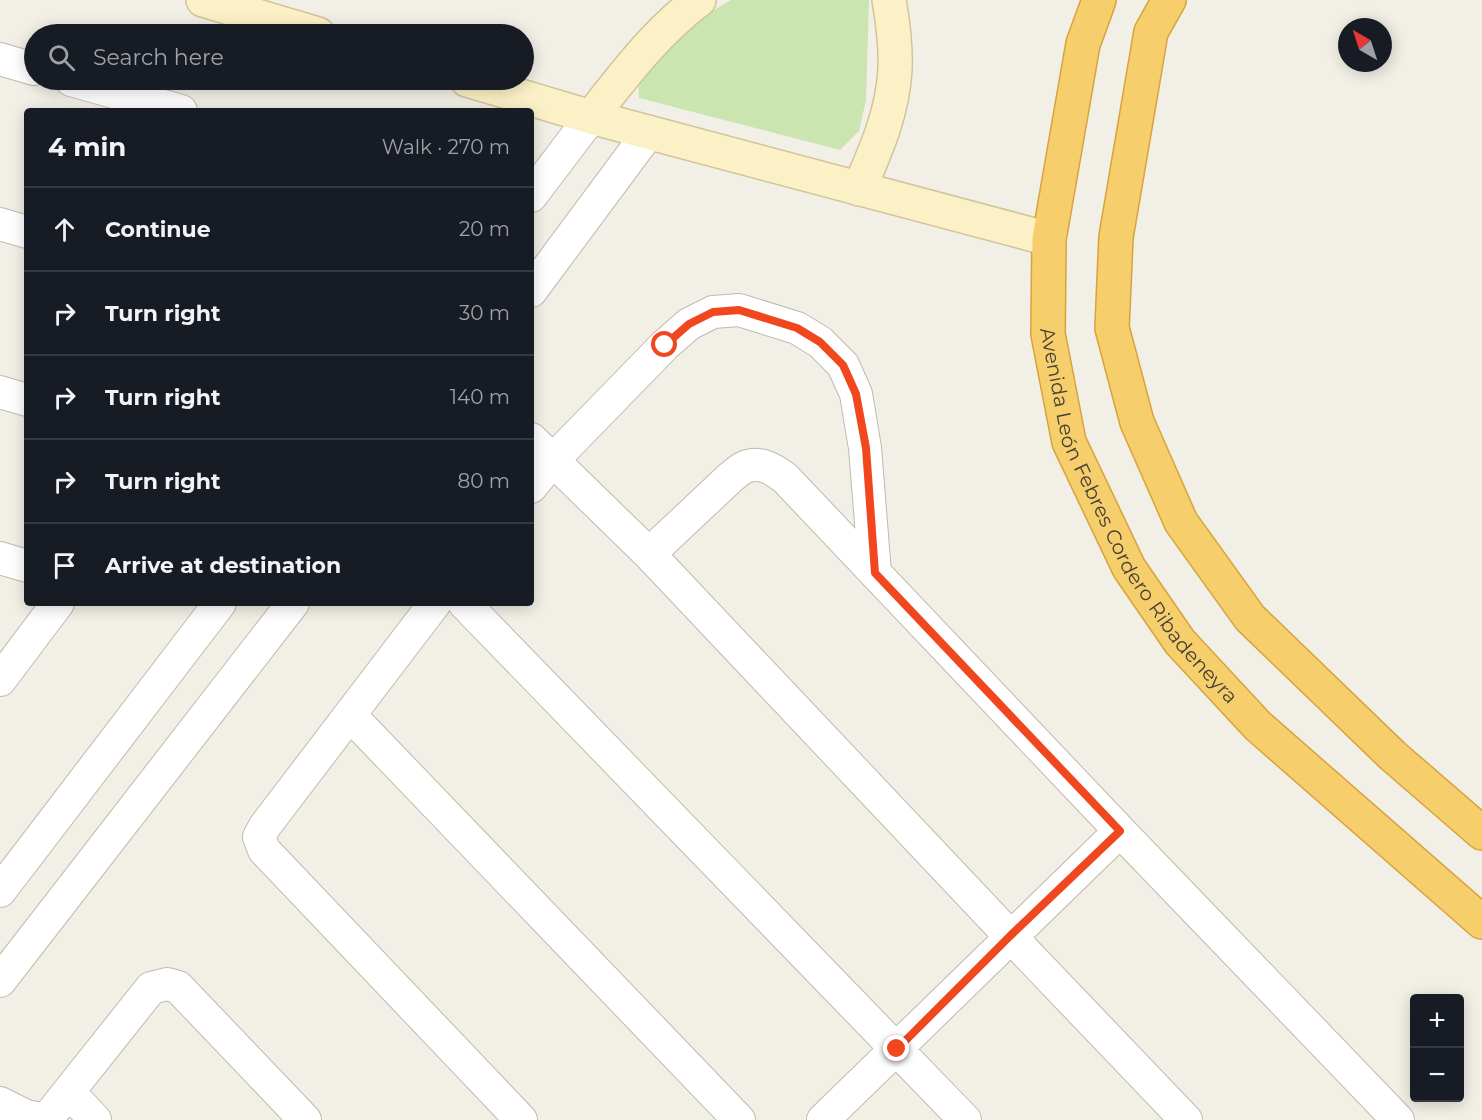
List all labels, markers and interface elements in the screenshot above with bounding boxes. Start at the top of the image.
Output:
north arrow [1338,18,1392,72]
search box [24,24,534,90]
icon: search [45,41,78,74]
text: Search here [93,44,224,71]
text: 4 min [48,131,126,163]
text: Walk · 270 m [382,135,510,159]
icon: ahead [48,213,81,246]
text: Continue [105,216,211,243]
text: 20 m [459,217,510,241]
icon: right [48,297,81,330]
text: Turn right [105,300,220,327]
text: 30 m [459,301,510,325]
street label: Avenida León Febres Cordero Ribadeneyra [1035,325,1243,708]
route start [651,331,677,357]
icon: right [48,381,81,414]
text: Turn right [105,384,220,411]
text: 140 m [450,385,510,409]
icon: right [48,465,81,498]
text: Turn right [105,468,220,495]
text: 80 m [458,469,510,493]
icon: arrive [48,549,81,582]
text: Arrive at destination [105,552,341,579]
map controls [1410,994,1464,1102]
button: + [1410,994,1464,1048]
route end [883,1035,909,1061]
button: − [1410,1048,1464,1102]

